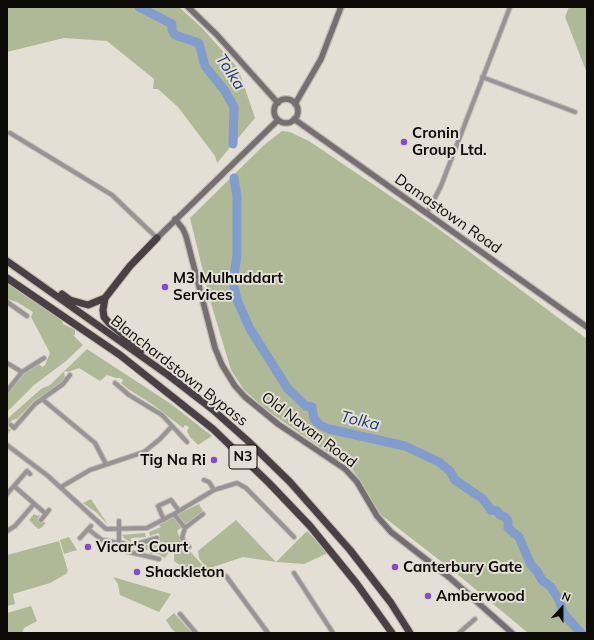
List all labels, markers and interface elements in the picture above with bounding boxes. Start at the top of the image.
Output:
water label: Tolka [211,50,249,94]
place label: Cronin Group Ltd. [412,124,487,159]
marker: Cronin Group Ltd. [399,137,409,147]
street label: Damastown Road [391,171,505,257]
place label: M3 Mulhuddart Services [173,269,283,304]
marker: M3 Mulhuddart Services [160,282,170,292]
street label: Blanchardstown Bypass [107,312,251,430]
street label: Old Navan Road [258,388,360,472]
water label: Tolka [339,407,381,435]
road number: N3 [229,445,257,469]
place label: Tig Na Ri [140,451,206,469]
marker: Tig Na Ri [209,455,219,465]
place label: Vicar's Court [96,538,188,556]
marker: Vicar's Court [83,542,93,552]
place label: Canterbury Gate [403,558,522,576]
marker: Canterbury Gate [390,562,400,572]
place label: Shackleton [145,563,224,581]
marker: Shackleton [132,567,142,577]
place label: Amberwood [436,587,525,605]
north arrow [542,588,582,628]
text: N [560,589,573,605]
marker: Amberwood [423,591,433,601]

